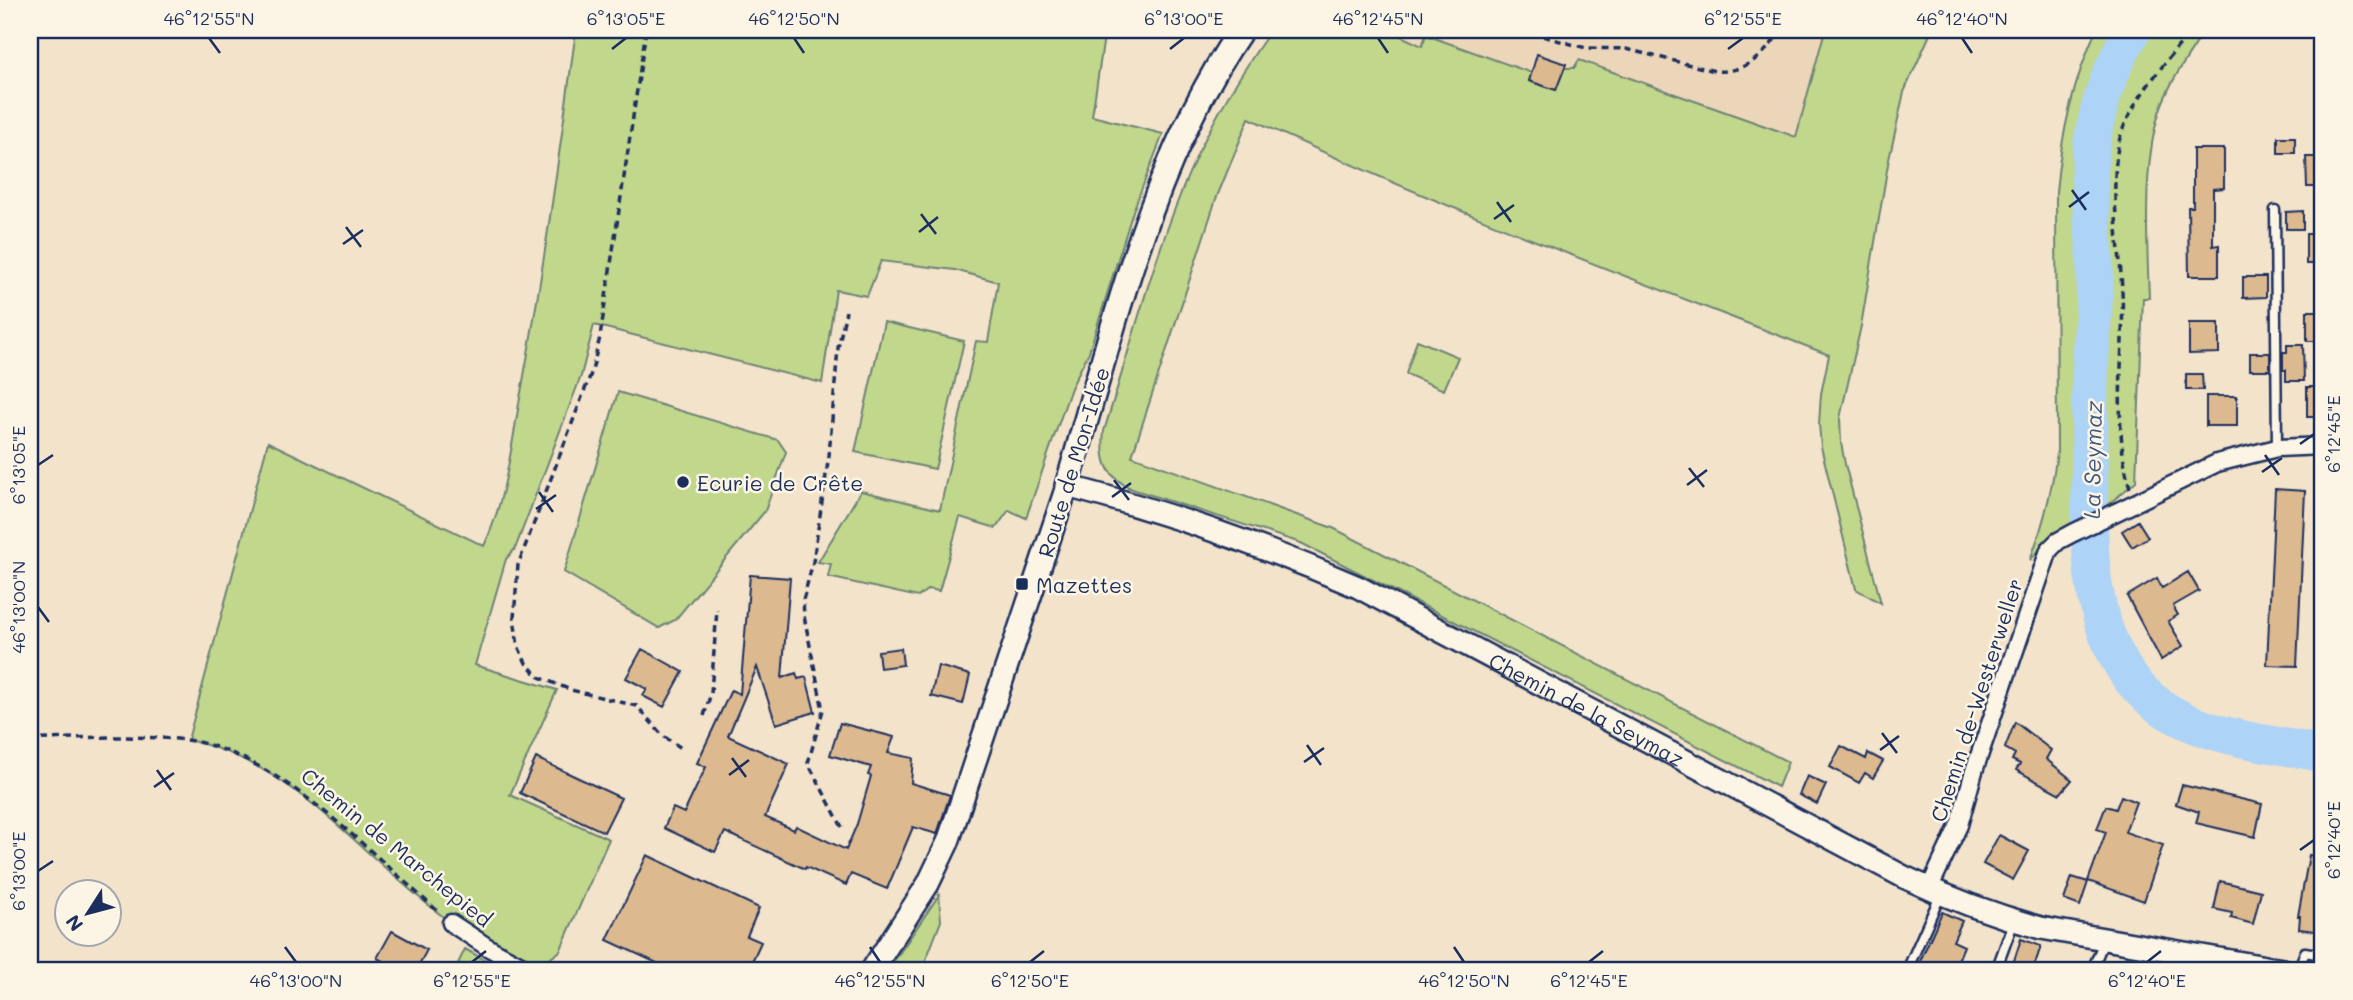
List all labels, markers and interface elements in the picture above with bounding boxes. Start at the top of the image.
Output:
text: 46°12'55"N [163,6,255,30]
text: 6°13'05"E [587,6,665,30]
text: 46°12'50"N [748,6,840,30]
text: 6°13'00"E [1144,6,1224,30]
text: 46°12'45"N [1332,6,1424,30]
text: 6°12'55"E [1704,6,1782,30]
text: 46°12'40"N [1916,6,2008,30]
street label: Route de Mon-Idée [1031,364,1115,560]
text: 6°12'45"E [2321,395,2345,473]
water label: La Seymaz [2076,400,2108,519]
text: 6°13'05"E [6,426,30,504]
place label: Ecurie de Crête [697,469,863,496]
marker: Ecurie de Crête [675,474,691,490]
text: 46°13'00"N [6,561,30,653]
place label: Mazettes [1036,571,1132,598]
street label: Chemin de-Westerweller [1924,575,2028,825]
marker: Mazettes [1014,576,1030,592]
street label: Chemin de la Seymaz [1485,646,1689,771]
street label: Chemin de Marchepied [296,762,498,932]
text: 6°12'40"E [2321,801,2345,879]
text: 6°13'00"E [6,831,30,911]
north arrow [52,878,122,948]
text: N [59,910,88,936]
text: 46°13'00"N [250,968,342,992]
text: 6°12'55"E [433,968,511,992]
text: 46°12'55"N [834,968,926,992]
text: 6°12'50"E [991,968,1069,992]
text: 46°12'50"N [1418,968,1510,992]
text: 6°12'45"E [1550,968,1628,992]
text: 6°12'40"E [2108,968,2186,992]

